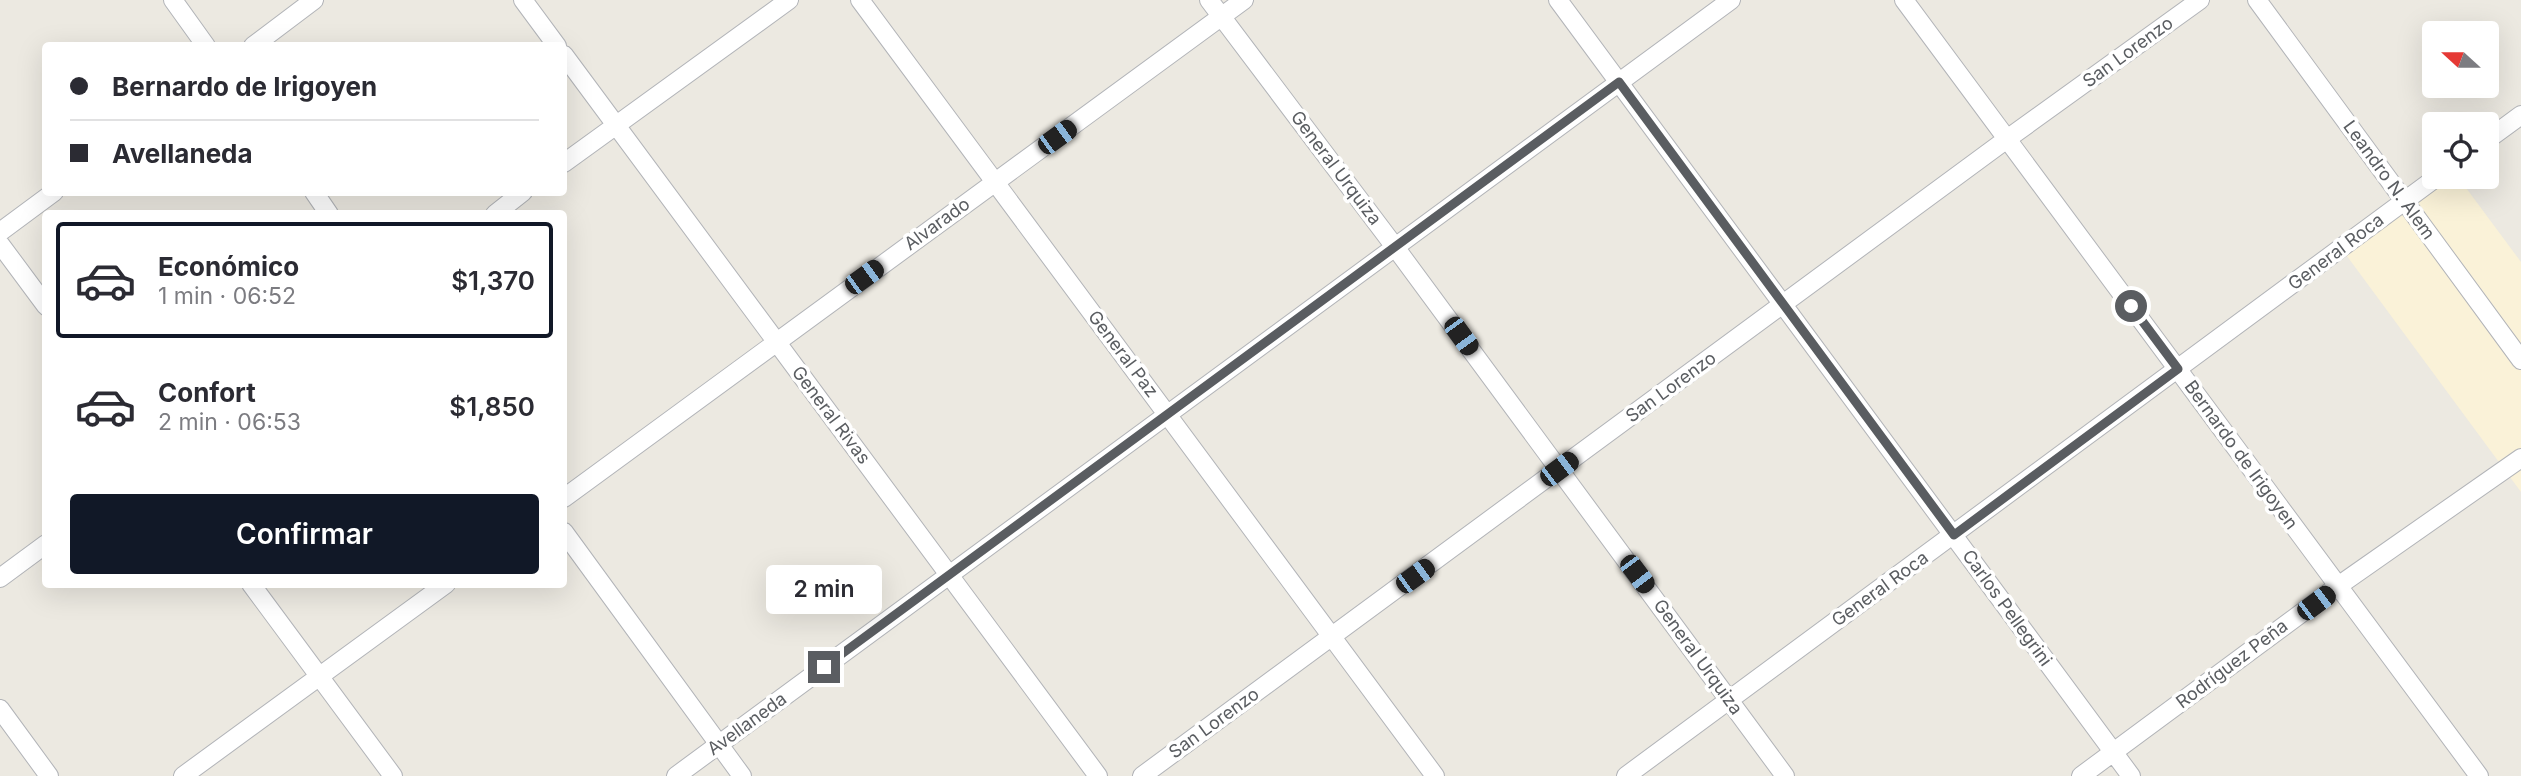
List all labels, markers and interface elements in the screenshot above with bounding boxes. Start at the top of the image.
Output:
street label: San Lorenzo [2078,12,2177,91]
north arrow [2422,21,2499,98]
map controls [2422,21,2499,189]
text: Bernardo de Irigoyen [112,71,377,102]
street label: General Urquiza [1287,107,1386,229]
button: locate [2422,112,2499,189]
car [1034,116,1081,158]
street label: Leandro N. Alem [2339,116,2440,243]
text: Avellaneda [112,138,253,169]
street label: Alvarado [900,193,974,254]
street label: General Roca [2284,209,2388,294]
icon: car [74,249,137,312]
text: Económico [158,251,299,282]
car [841,256,888,298]
text: $1,370 [451,265,535,296]
text: 1 min · 06:52 [158,282,296,310]
route start [2115,290,2147,322]
street label: General Paz [1084,306,1163,401]
car [1441,313,1482,359]
street label: San Lorenzo [1621,347,1720,426]
street label: General Rivas [788,362,875,468]
icon: car [74,375,137,438]
street label: Bernardo de Irigoyen [2180,376,2302,533]
text: Confort [158,377,256,408]
text: $1,850 [449,391,535,422]
text: 2 min · 06:53 [158,408,301,436]
car [1536,448,1583,490]
button: Confirmar [70,494,539,574]
street label: Carlos Pellegrini [1958,545,2057,670]
street label: General Roca [1827,547,1932,631]
car [1616,551,1659,597]
car [1392,555,1439,597]
callout: 2 min [766,566,882,614]
text: 2 min [794,575,854,603]
car [2293,582,2340,624]
street label: General Urquiza [1650,595,1747,718]
street label: Rodríguez Peña [2172,615,2292,712]
route end [808,651,840,683]
street label: San Lorenzo [1164,683,1263,762]
street label: Avellaneda [703,688,790,759]

